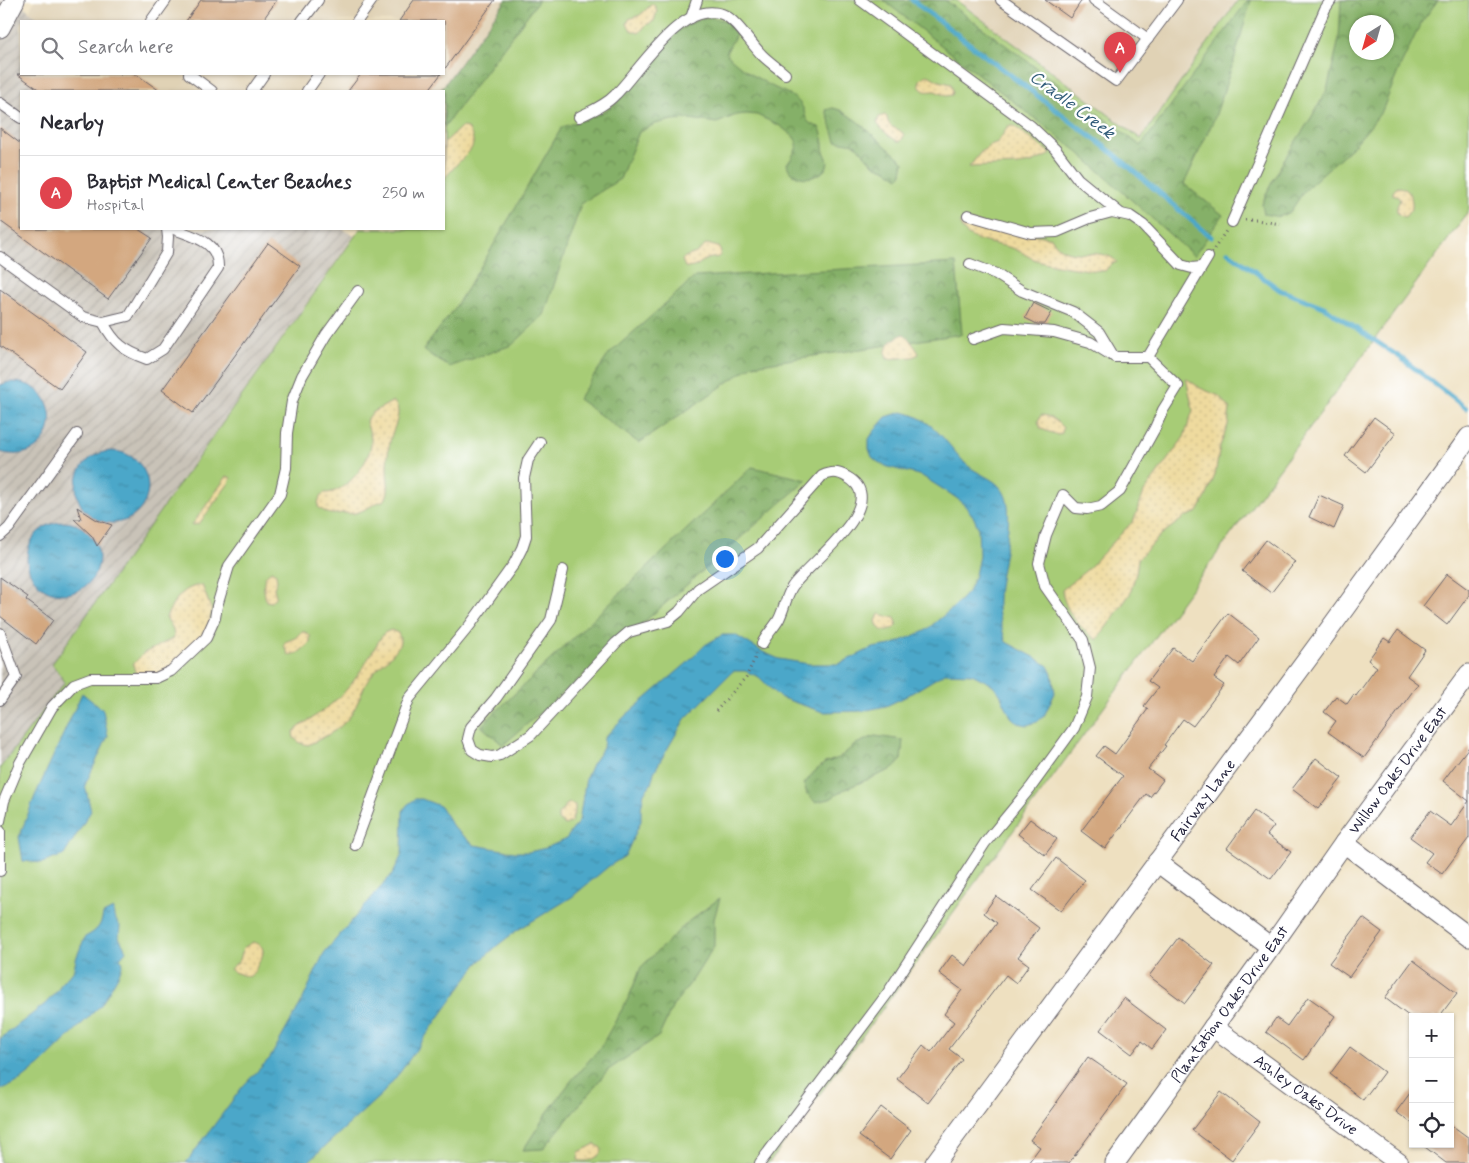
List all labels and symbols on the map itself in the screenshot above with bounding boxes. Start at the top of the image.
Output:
north arrow [1349,15,1394,60]
pin: A [1104,32,1136,73]
water label: Cradle Creek [1024,65,1120,145]
your location [712,546,738,572]
street label: Willow Oaks Drive East [1344,702,1452,838]
street label: Fairway Lane [1166,755,1240,846]
street label: Plantation Oaks Drive East [1166,921,1293,1087]
street label: Ashley Oaks Drive [1249,1050,1362,1140]

